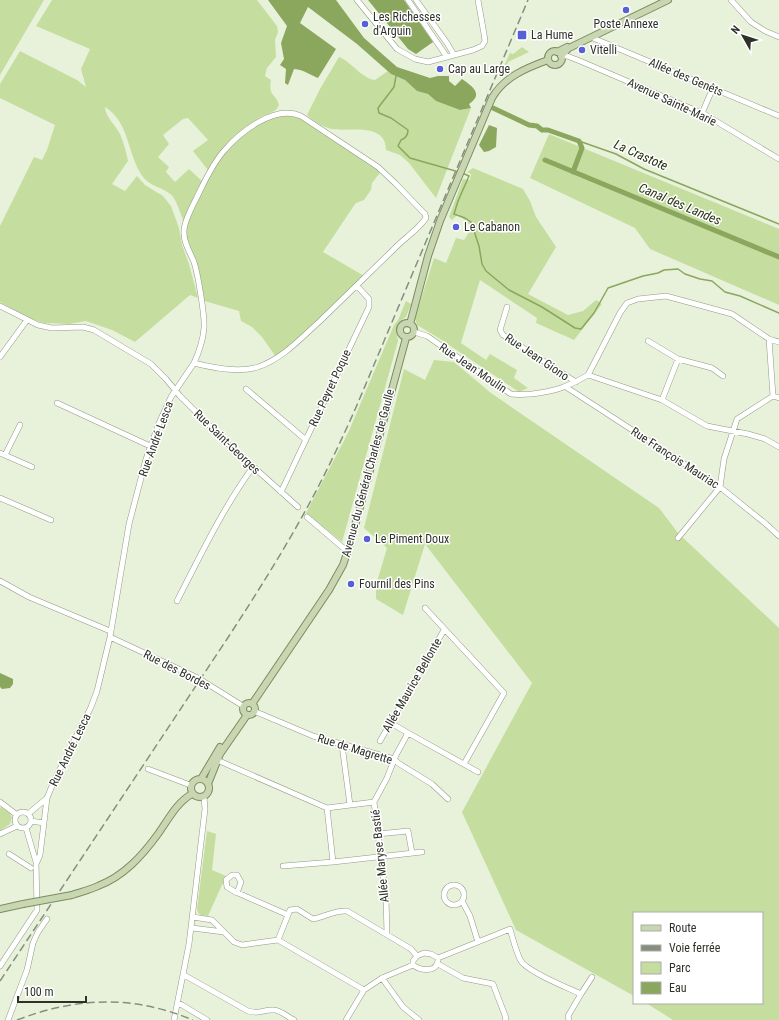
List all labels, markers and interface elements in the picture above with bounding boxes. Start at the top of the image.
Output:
marker: Poste Annexe [621,5,631,15]
place label: Les Richesses d'Arguin [373,10,441,38]
north arrow [723,16,763,56]
place label: Poste Annexe [594,17,659,31]
marker: Les Richesses d'Arguin [360,19,370,29]
text: N [728,23,743,37]
place label: La Hume [531,28,573,42]
marker: La Hume [516,29,528,41]
place label: Vitelli [590,43,617,57]
marker: Vitelli [577,45,587,55]
street label: Allée des Genêts [647,55,725,99]
place label: Cap au Large [448,62,510,76]
marker: Cap au Large [435,64,445,74]
street label: Avenue Sainte-Marie [625,75,719,129]
water label: La Crastote [612,137,670,174]
water label: Canal des Landes [637,180,724,228]
place label: Le Cabanon [464,220,520,234]
marker: Le Cabanon [451,222,461,232]
street label: Rue Jean Giono [502,331,572,383]
street label: Rue Jean Moulin [437,340,510,396]
street label: Rue Peyret Poque [306,347,354,429]
street label: Avenue du Général Charles de Gaulle [339,387,397,559]
street label: Rue André Lesca [136,399,176,479]
street label: Rue Saint-Georges [191,407,263,477]
street label: Rue François Mauriac [628,424,722,492]
place label: Le Piment Doux [375,532,449,546]
marker: Le Piment Doux [362,534,372,544]
place label: Fournil des Pins [359,577,435,591]
marker: Fournil des Pins [346,579,356,589]
street label: Allée Maurice Bellonte [379,635,445,734]
street label: Rue des Bordes [141,647,213,693]
street label: Rue André Lesca [46,711,94,789]
street label: Rue de Magrette [316,731,394,767]
street label: Allée Maryse Bastié [368,808,392,903]
legend [633,912,763,1004]
text: Route [669,921,697,935]
text: Voie ferrée [669,941,721,955]
text: Parc [669,961,691,975]
scale bar [18,978,86,1004]
text: Eau [669,981,687,995]
text: 100 m [24,985,54,999]

